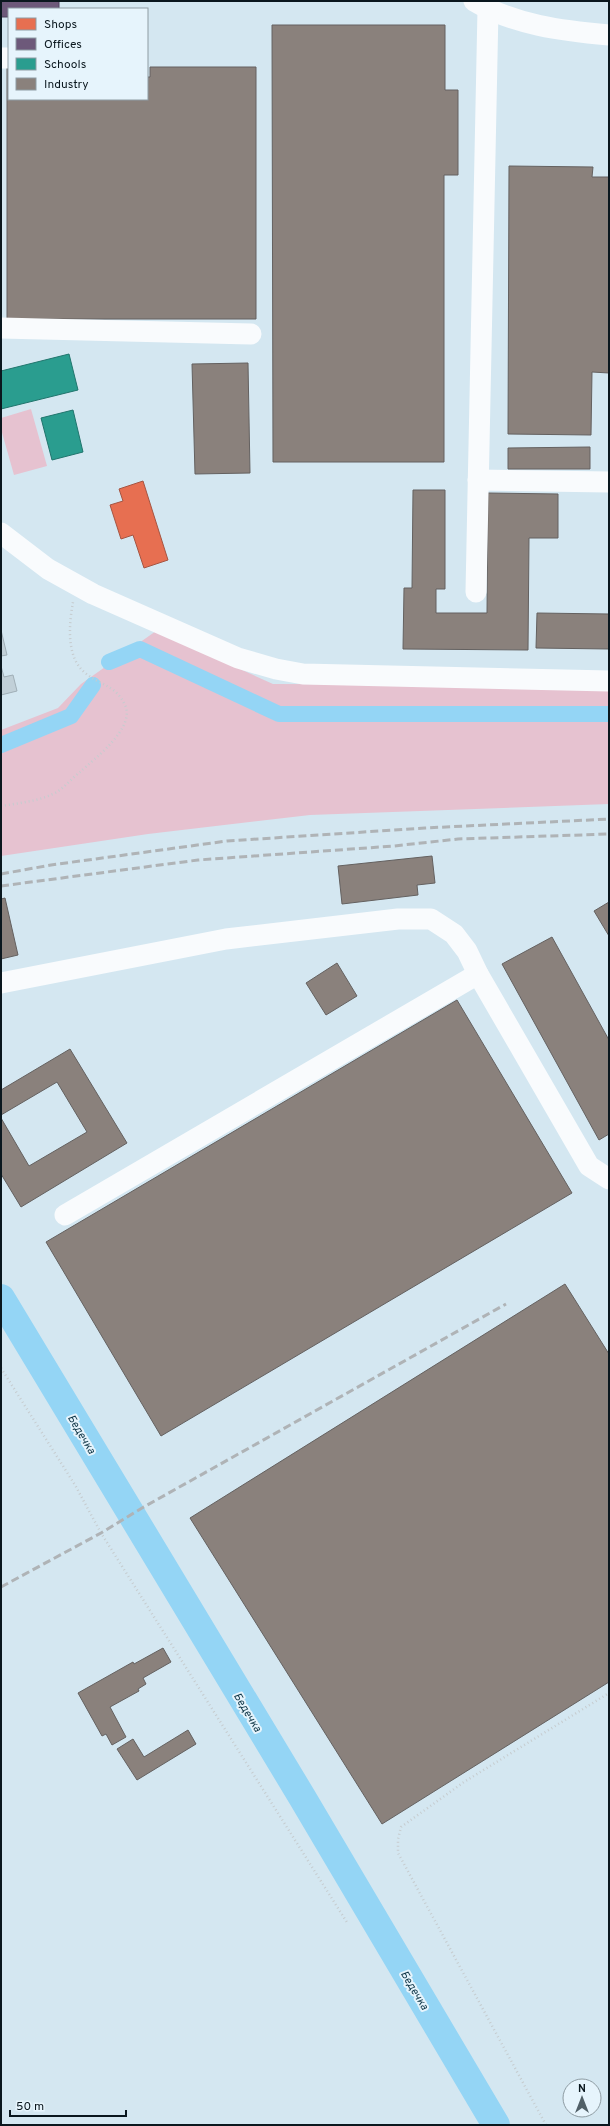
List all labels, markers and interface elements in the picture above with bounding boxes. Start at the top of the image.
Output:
legend [8,8,148,100]
text: Shops [44,17,77,33]
text: Offices [44,37,82,53]
text: Schools [44,57,86,73]
text: Industry [44,77,89,93]
water label: Бедечка [64,1412,98,1457]
water label: Бедечка [230,1690,264,1735]
water label: Бедечка [397,1968,431,2013]
north arrow [562,2078,602,2118]
text: N [578,2082,586,2096]
scale bar [10,2092,126,2118]
text: 50 m [16,2099,44,2115]

